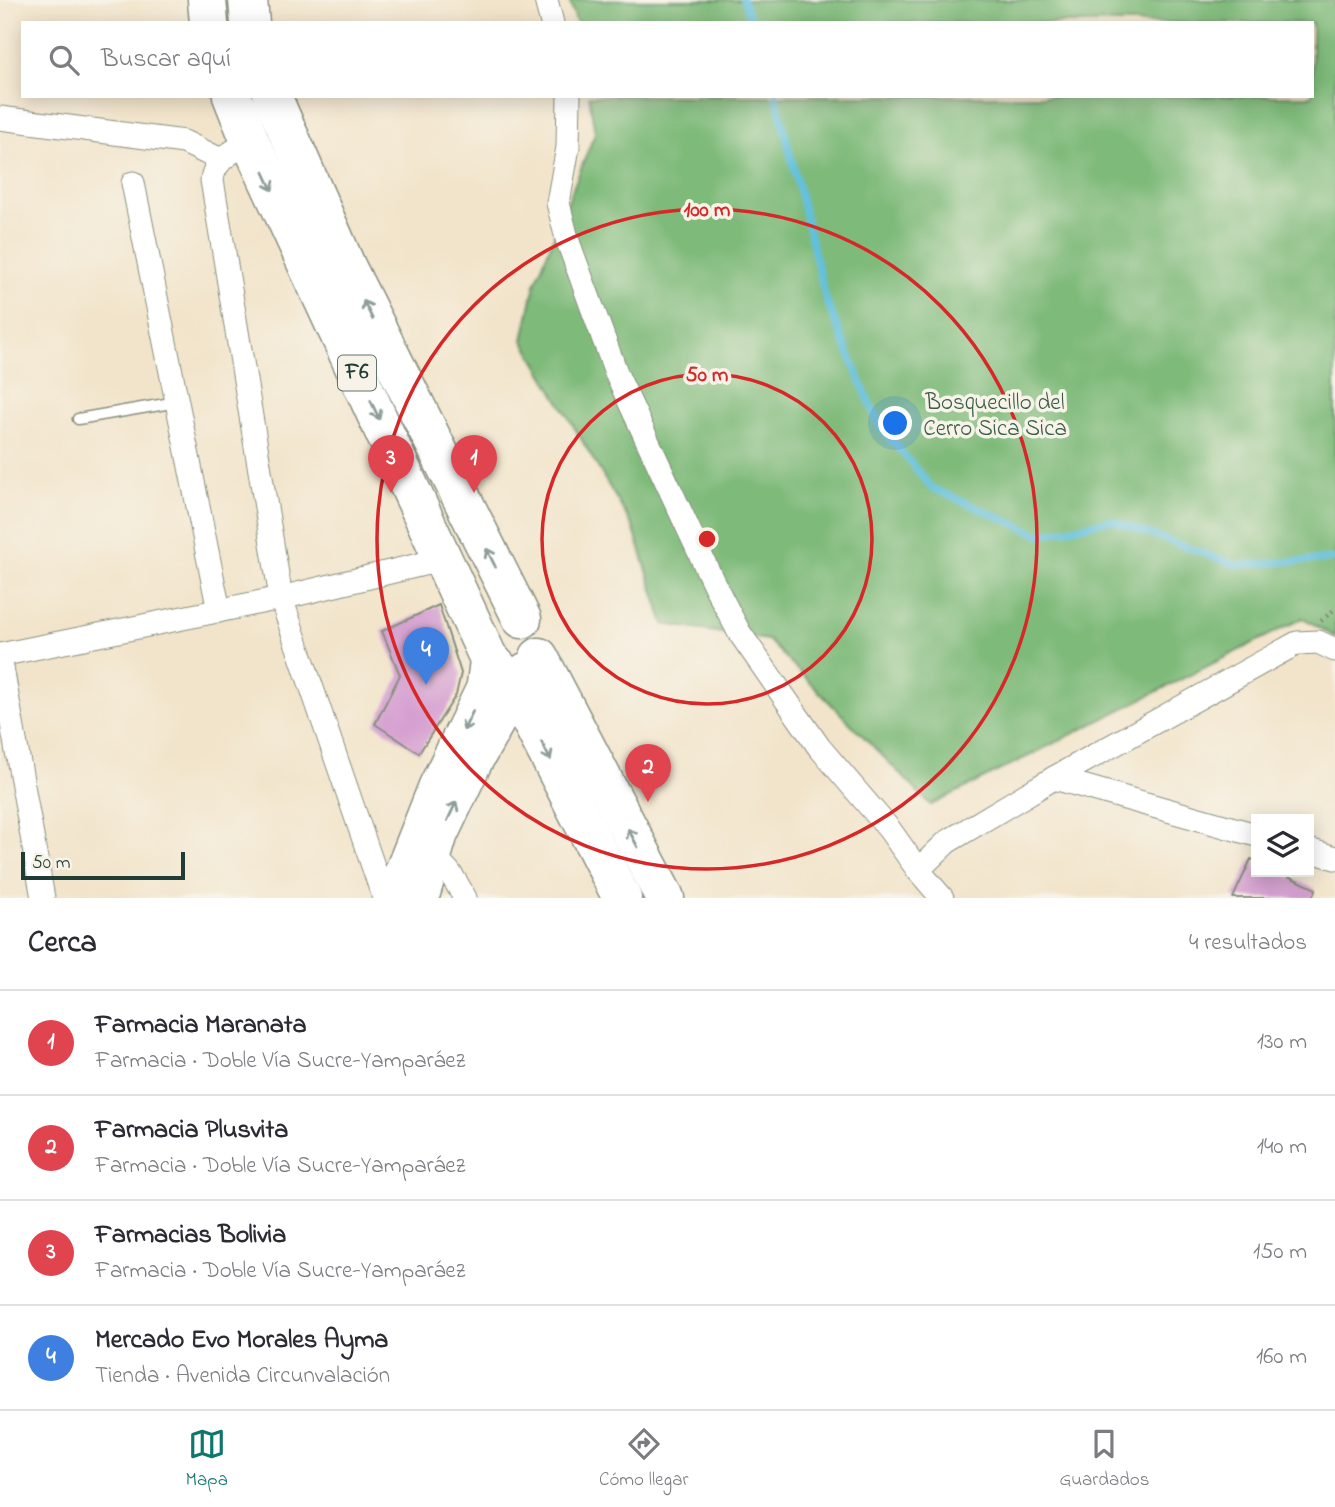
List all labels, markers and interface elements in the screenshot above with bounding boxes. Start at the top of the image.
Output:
search box [21,21,1314,98]
icon: search [45,41,83,79]
text: Buscar aquí [101,41,231,79]
one-way arrow [263,171,276,192]
text: 100 m [684,196,730,226]
one-way arrow [360,300,374,321]
road number: F6 [338,356,376,390]
text: 50 m [686,361,728,391]
park label: Bosquecillo del Cerro Sica Sica [923,387,1067,446]
one-way arrow [369,399,382,420]
your location [878,406,912,440]
pin: 3 [368,435,414,493]
pin: 1 [451,435,497,493]
centre of rings [695,527,719,551]
one-way arrow [484,548,498,569]
pin: 4 [403,627,449,685]
one-way arrow [460,710,474,731]
one-way arrow [539,740,553,760]
pin: 2 [625,744,671,802]
one-way arrow [446,801,459,822]
map controls [1251,814,1314,877]
button: layers [1251,814,1314,877]
one-way arrow [626,828,640,848]
scale bar [21,849,186,881]
text: 50 m [32,850,71,877]
text: Cerca [28,922,97,966]
text: 4 resultados [1189,927,1307,960]
text: Farmacia Maranata [95,1007,306,1045]
text: 1 [47,1026,55,1059]
text: 130 m [1257,1026,1307,1059]
text: Farmacia · Doble Vía Sucre-Yamparáez [95,1045,465,1078]
text: Farmacia Plusvita [95,1112,288,1150]
text: 2 [45,1131,57,1164]
text: 140 m [1257,1131,1307,1164]
text: Farmacia · Doble Vía Sucre-Yamparáez [95,1150,465,1183]
text: Farmacias Bolivia [95,1217,286,1255]
text: 3 [46,1236,56,1269]
text: 150 m [1253,1236,1307,1269]
text: Farmacia · Doble Vía Sucre-Yamparáez [95,1255,465,1288]
text: Mercado Evo Morales Ayma [95,1322,388,1360]
text: 4 [46,1341,56,1374]
text: 160 m [1256,1341,1307,1374]
text: Tienda · Avenida Circunvalación [95,1360,390,1393]
tab: Mapa [186,1425,228,1494]
tab: Cómo llegar [599,1425,688,1494]
tab: Guardados [1059,1425,1149,1494]

